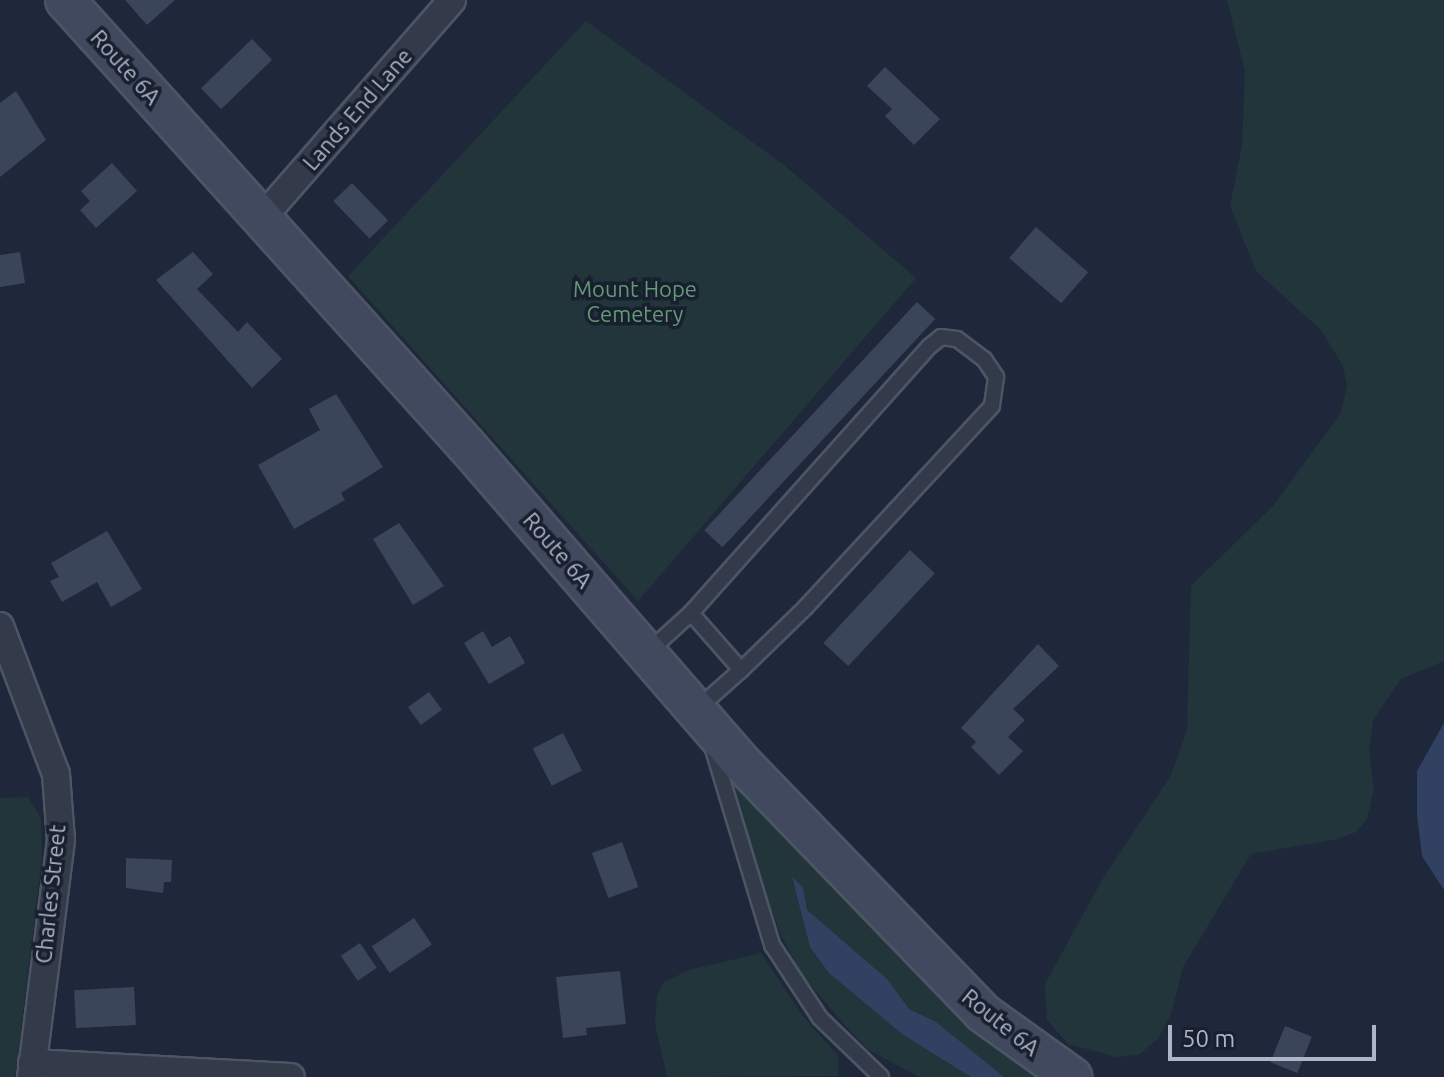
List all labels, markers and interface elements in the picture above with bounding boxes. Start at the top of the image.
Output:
street label: Route 6A [86,24,166,110]
street label: Lands End Lane [297,43,417,175]
park label: Mount Hope Cemetery [573,275,697,326]
street label: Route 6A [518,507,598,593]
street label: Charles Street [30,823,70,965]
street label: Route 6A [957,983,1045,1061]
scale bar [1172,1009,1380,1059]
text: 50 m [1182,1025,1235,1052]

